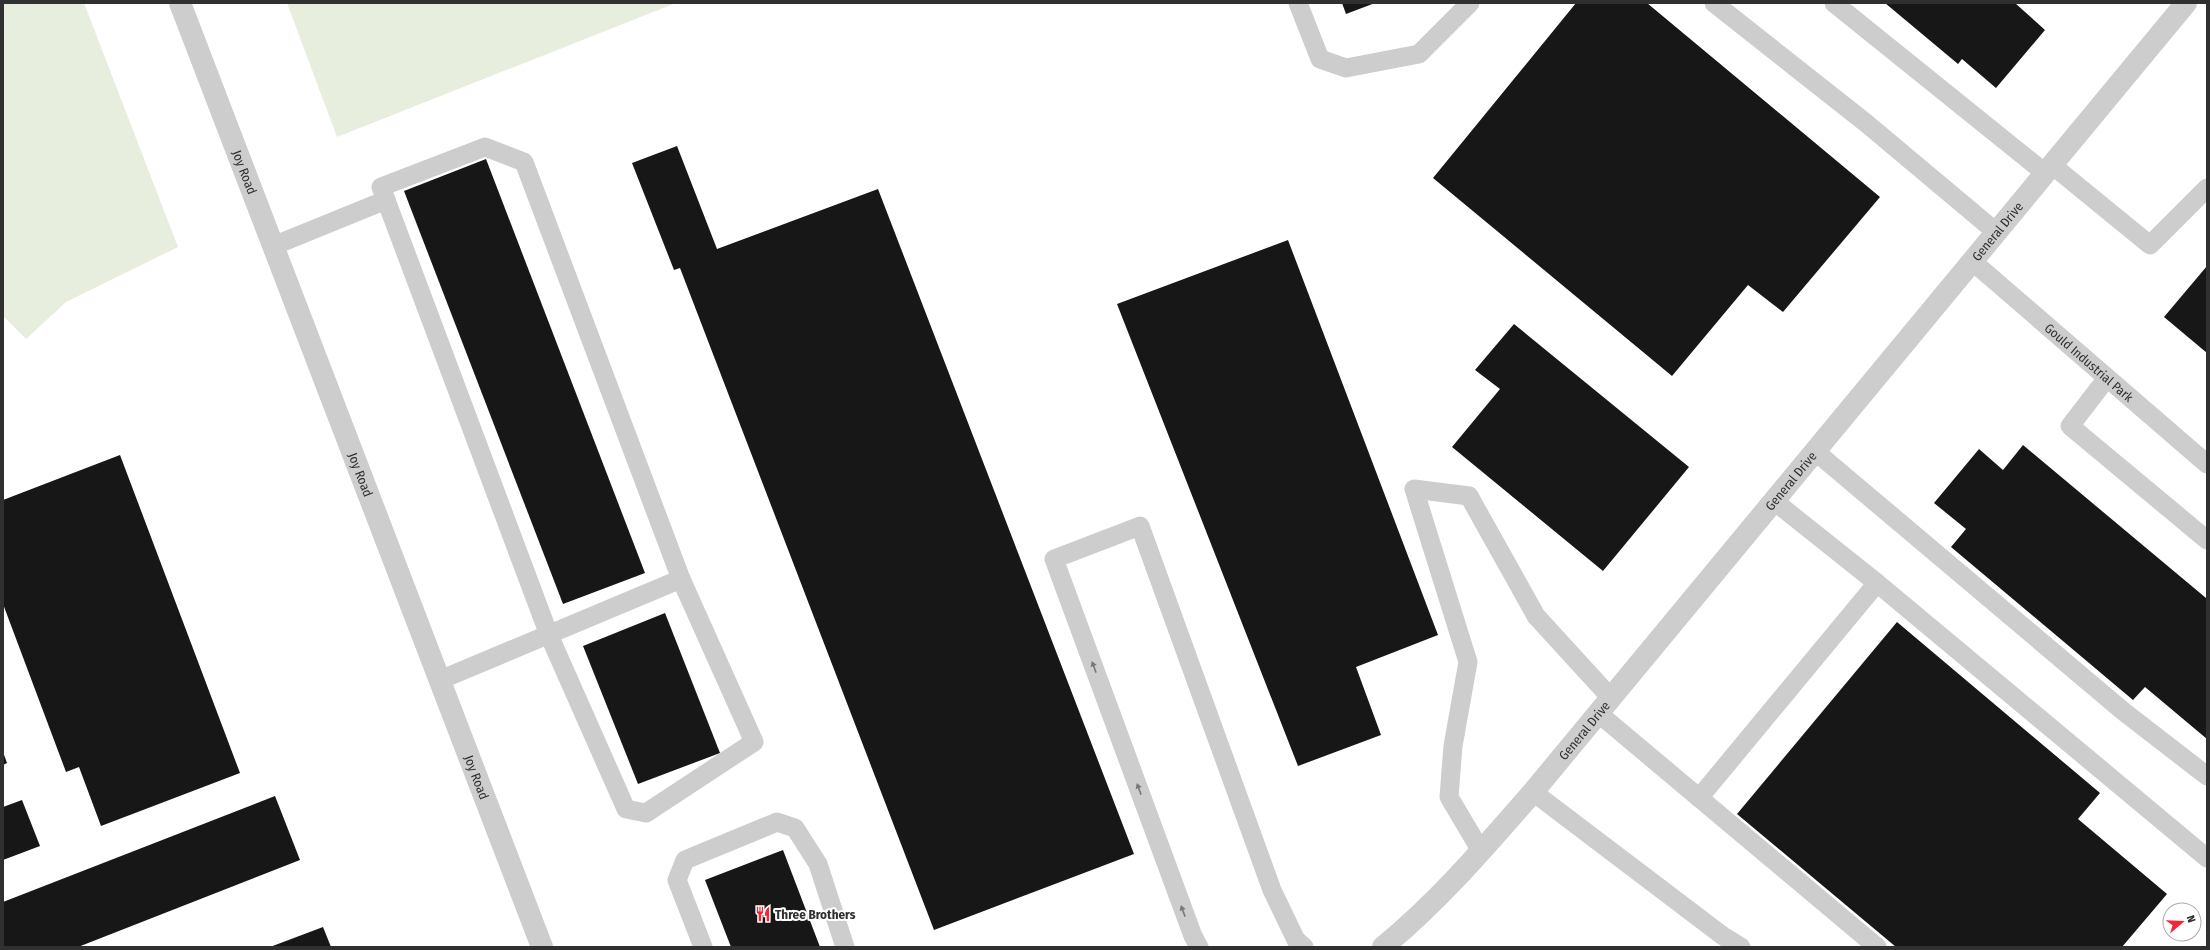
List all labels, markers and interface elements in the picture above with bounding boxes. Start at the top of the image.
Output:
street label: Joy Road [230,148,260,196]
street label: General Drive [1969,199,2026,264]
street label: Gould Industrial Park [2042,320,2137,405]
street label: General Drive [1762,448,1819,513]
street label: Joy Road [346,450,376,499]
one-way arrow [1090,661,1096,673]
street label: General Drive [1555,698,1613,763]
street label: Joy Road [462,753,492,801]
one-way arrow [1135,783,1141,795]
north arrow [2162,902,2202,942]
restaurant icon: Three Brothers [754,905,772,923]
one-way arrow [1180,905,1186,917]
place label: Three Brothers [775,907,856,922]
text: N [2184,914,2198,924]

